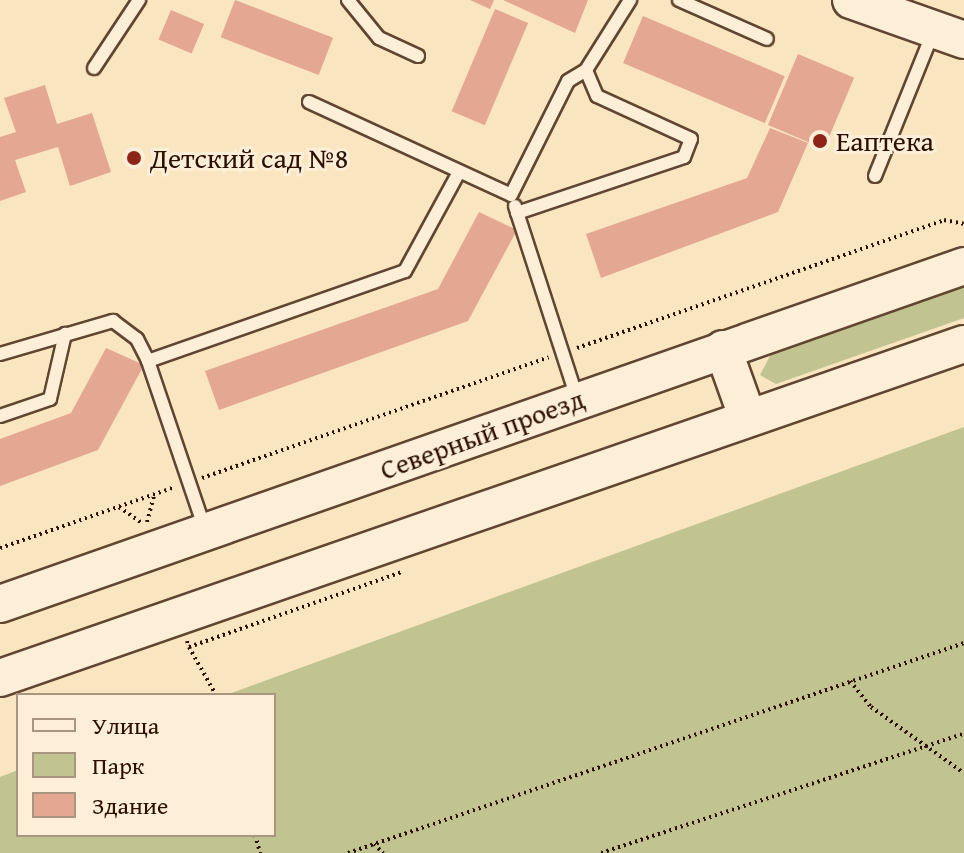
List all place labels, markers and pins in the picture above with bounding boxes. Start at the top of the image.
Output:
place label: Еаптека [836,124,934,158]
marker: Еаптека [811,132,829,150]
place label: Детский сад №8 [150,141,348,175]
marker: Детский сад №8 [125,149,143,167]

